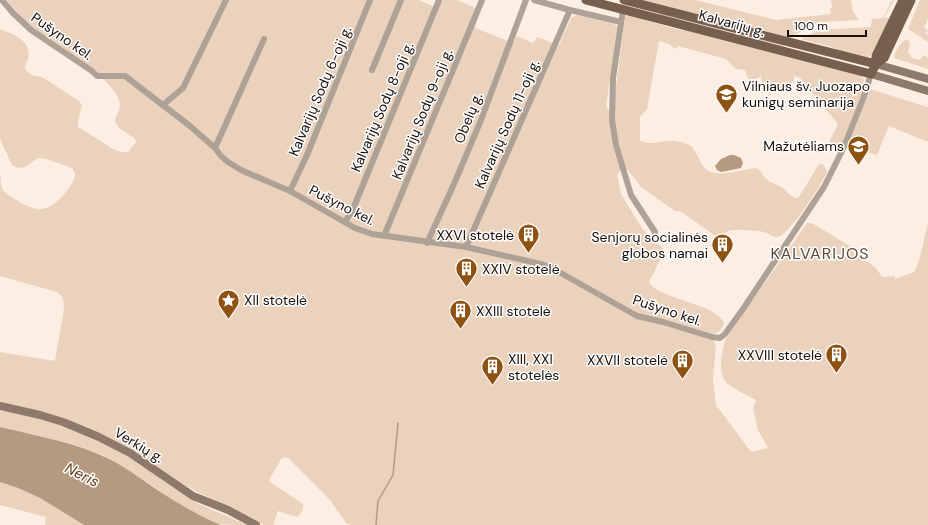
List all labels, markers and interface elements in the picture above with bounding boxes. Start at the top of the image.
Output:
street label: Kalvarijų g. [697,6,767,40]
street label: Pušyno kel. [28,8,96,64]
scale bar [788,12,866,38]
text: 100 m [794,18,828,34]
street label: Kalvarijų Sodų 6-oji g. [284,23,356,159]
street label: Kalvarijų Sodų 8-oji g. [346,39,418,175]
street label: Kalvarijų Sodų 9-oji g. [388,46,457,182]
street label: Kalvarijų Sodų 11-oji g. [470,56,544,191]
place label: Vilniaus šv. Juozapo kunigų seminarija [742,77,870,111]
school or university icon: Vilniaus šv. Juozapo kunigų seminarija [714,81,740,114]
street label: Obelų g. [450,90,486,146]
school or university icon: Mažutėliams [846,133,872,166]
place label: Mažutėliams [763,137,844,155]
street label: Pušyno kel. [306,181,378,229]
building icon: XXVI stotelė [516,222,542,255]
place label: XXVI stotelė [436,226,514,244]
place label: Senjorų socialinės globos namai [591,228,708,262]
building icon: Senjorų socialinės globos namai [710,232,736,265]
district label: KALVARIJOS [770,243,870,264]
building icon: XXIV stotelė [454,256,480,289]
place label: XXIV stotelė [482,260,560,278]
place icon: XII stotelė [216,287,242,320]
street label: Pušyno kel. [630,290,704,330]
place label: XII stotelė [244,291,307,309]
building icon: XXIII stotelė [447,298,473,331]
place label: XXIII stotelė [476,302,551,320]
building icon: XXVIII stotelė [824,342,850,375]
place label: XXVIII stotelė [738,346,822,364]
building icon: XXVII stotelė [670,347,696,380]
place label: XIII, XXI stotelės [508,350,559,384]
place label: XXVII stotelė [587,351,668,369]
building icon: XIII, XXI stotelės [479,354,505,387]
street label: Verkių g. [111,423,167,467]
water label: Neris [62,458,102,492]

